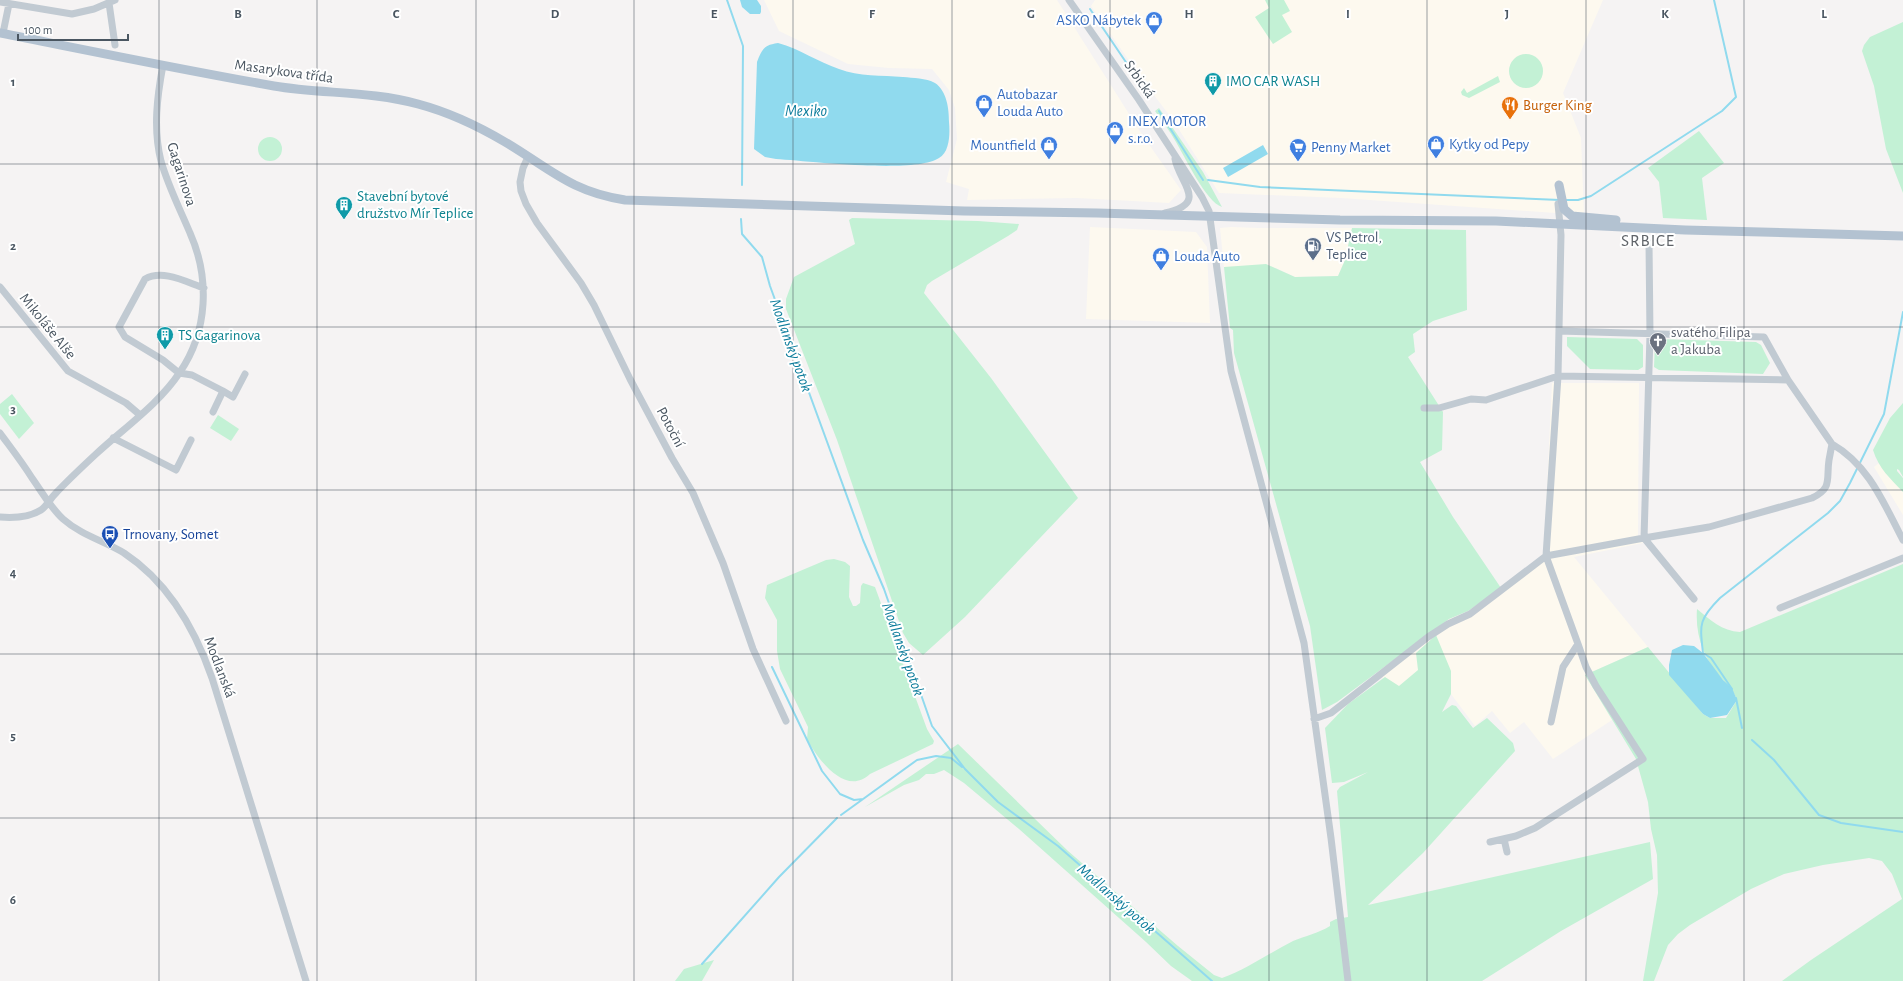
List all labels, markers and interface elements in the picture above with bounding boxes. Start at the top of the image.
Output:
text: B [234,8,242,21]
text: C [393,8,400,21]
text: D [551,8,560,21]
text: E [711,8,718,21]
text: F [869,8,876,21]
text: G [1027,8,1035,21]
text: H [1184,8,1194,21]
text: I [1346,8,1350,21]
text: J [1505,8,1509,21]
text: K [1661,8,1669,21]
text: L [1821,8,1827,21]
shop icon: ASKO Nábytek [1144,10,1164,35]
place label: ASKO Nábytek [1056,13,1141,28]
scale bar [18,16,128,42]
text: 100 m [24,24,52,36]
street label: Masarykova třída [234,57,334,86]
street label: Srbická [1121,58,1158,101]
building icon: IMO CAR WASH [1203,71,1223,96]
place label: IMO CAR WASH [1226,74,1320,89]
text: 1 [11,76,15,89]
place label: Autobazar Louda Auto [997,87,1063,119]
shop icon: Autobazar Louda Auto [974,93,994,118]
restaurant icon: Burger King [1500,95,1520,120]
place label: Burger King [1523,98,1593,113]
water label: Mexiko [785,103,827,119]
place label: INEX MOTOR s.r.o. [1128,114,1206,146]
shop icon: INEX MOTOR s.r.o. [1105,120,1125,145]
shop icon: Kytky od Pepy [1426,134,1446,159]
shop icon: Mountfield [1039,135,1059,160]
supermarket icon: Penny Market [1288,137,1308,162]
place label: Kytky od Pepy [1449,137,1530,152]
place label: Mountfield [970,138,1036,153]
street label: Gagarinova [164,140,199,208]
place label: Penny Market [1311,140,1391,155]
place label: Stavební bytové družstvo Mír Teplice [357,189,474,221]
building icon: Stavební bytové družstvo Mír Teplice [334,195,354,220]
place label: VS Petrol, Teplice [1326,230,1382,262]
district label: SRBICE [1621,232,1675,249]
fuel station icon: VS Petrol, Teplice [1303,236,1323,261]
text: 2 [10,240,16,253]
shop icon: Louda Auto [1151,246,1171,271]
place label: Louda Auto [1174,249,1240,264]
street label: Mikoláše Alše [17,291,79,362]
water label: Modlanský potok [766,297,815,394]
building icon: TS Gagarinova [155,325,175,350]
place label: svatého Filipa a Jakuba [1671,325,1751,357]
place label: TS Gagarinova [178,328,261,343]
church icon: svatého Filipa a Jakuba [1648,331,1668,356]
text: 3 [10,403,16,416]
street label: Potoční [654,405,688,450]
bus stop icon: Trnovany, Somet [100,524,120,549]
place label: Trnovany, Somet [123,527,219,542]
text: 4 [10,567,17,580]
water label: Modlanský potok [878,601,927,698]
street label: Modlanská [201,635,238,700]
text: 5 [10,730,16,743]
water label: Modlanský potok [1074,861,1159,938]
text: 6 [10,894,16,907]

